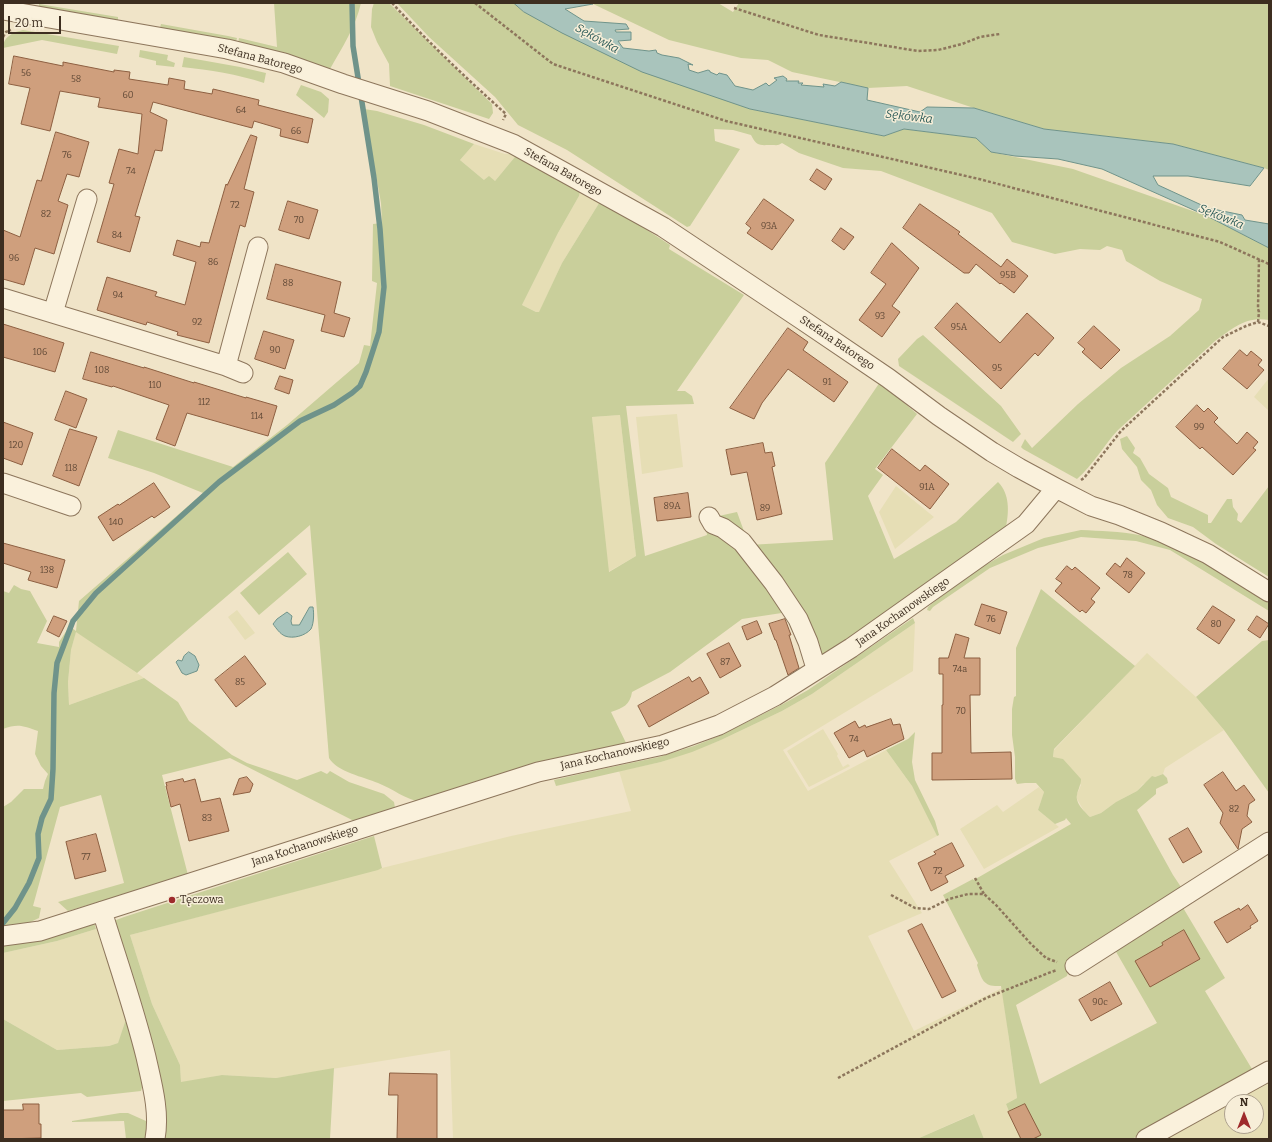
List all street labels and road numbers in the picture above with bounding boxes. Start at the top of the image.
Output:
street label: Stefana Batorego [216,41,304,77]
street label: Stefana Batorego [522,145,604,199]
street label: Stefana Batorego [797,313,877,373]
street label: Jana Kochanowskiego [854,575,952,649]
street label: Jana Kochanowskiego [559,735,671,773]
street label: Jana Kochanowskiego [250,823,360,869]

